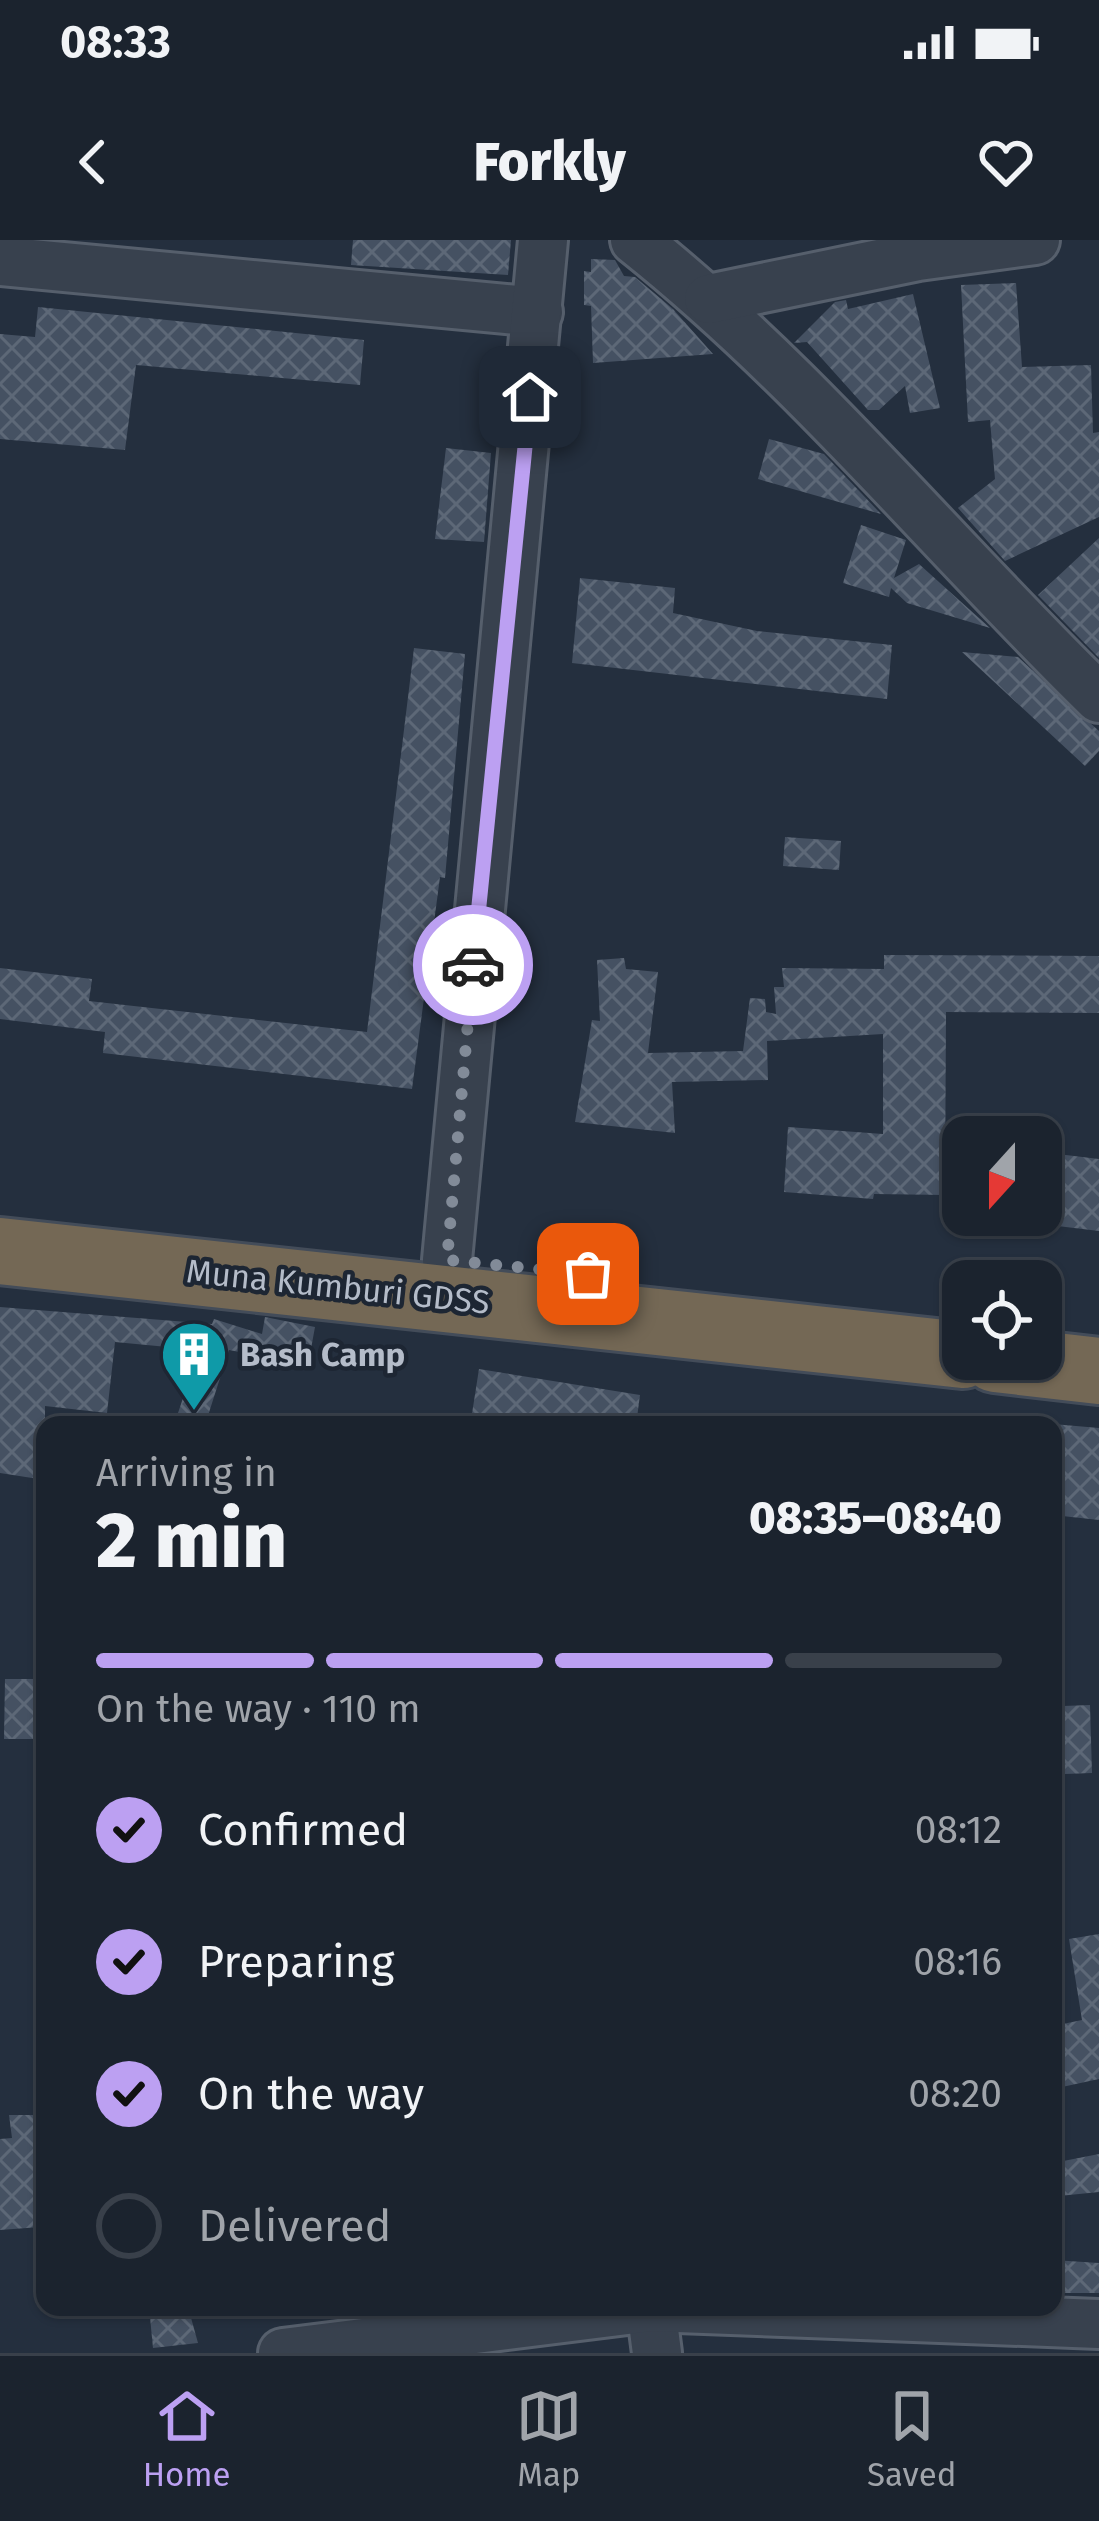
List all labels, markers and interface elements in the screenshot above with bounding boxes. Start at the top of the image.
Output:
text: 08:33 [60,15,171,69]
icon: back [60,129,126,195]
icon: heart [973,129,1039,195]
text: Forkly [473,130,626,194]
pin [479,346,581,448]
icon: home [497,364,563,430]
courier [413,905,533,1025]
icon: car [440,932,506,998]
north arrow [942,1116,1062,1236]
map controls [942,1116,1062,1380]
pin [537,1223,639,1325]
icon: bag [555,1241,621,1307]
street label: Muna Kumburi GDSS [184,1251,492,1323]
button: locate [942,1260,1062,1380]
building icon: Bash Camp [159,1319,229,1413]
place label: Bash Camp [240,1335,405,1375]
text: Arriving in [96,1450,277,1496]
text: 08:35–08:40 [749,1491,1002,1545]
text: 2 min [96,1494,287,1588]
text: On the way · 110 m [96,1686,421,1732]
icon: check [96,1797,162,1863]
text: Confirmed [198,1803,408,1857]
text: 08:12 [915,1807,1002,1853]
icon: check [96,1929,162,1995]
text: Preparing [198,1935,394,1989]
text: 08:16 [913,1939,1002,1985]
icon: check [96,2061,162,2127]
text: On the way [198,2067,424,2121]
text: 08:20 [908,2071,1002,2117]
text: Delivered [198,2199,391,2253]
tab: Home [143,2383,231,2495]
tab: Map [516,2383,582,2495]
tab: Saved [867,2383,956,2495]

